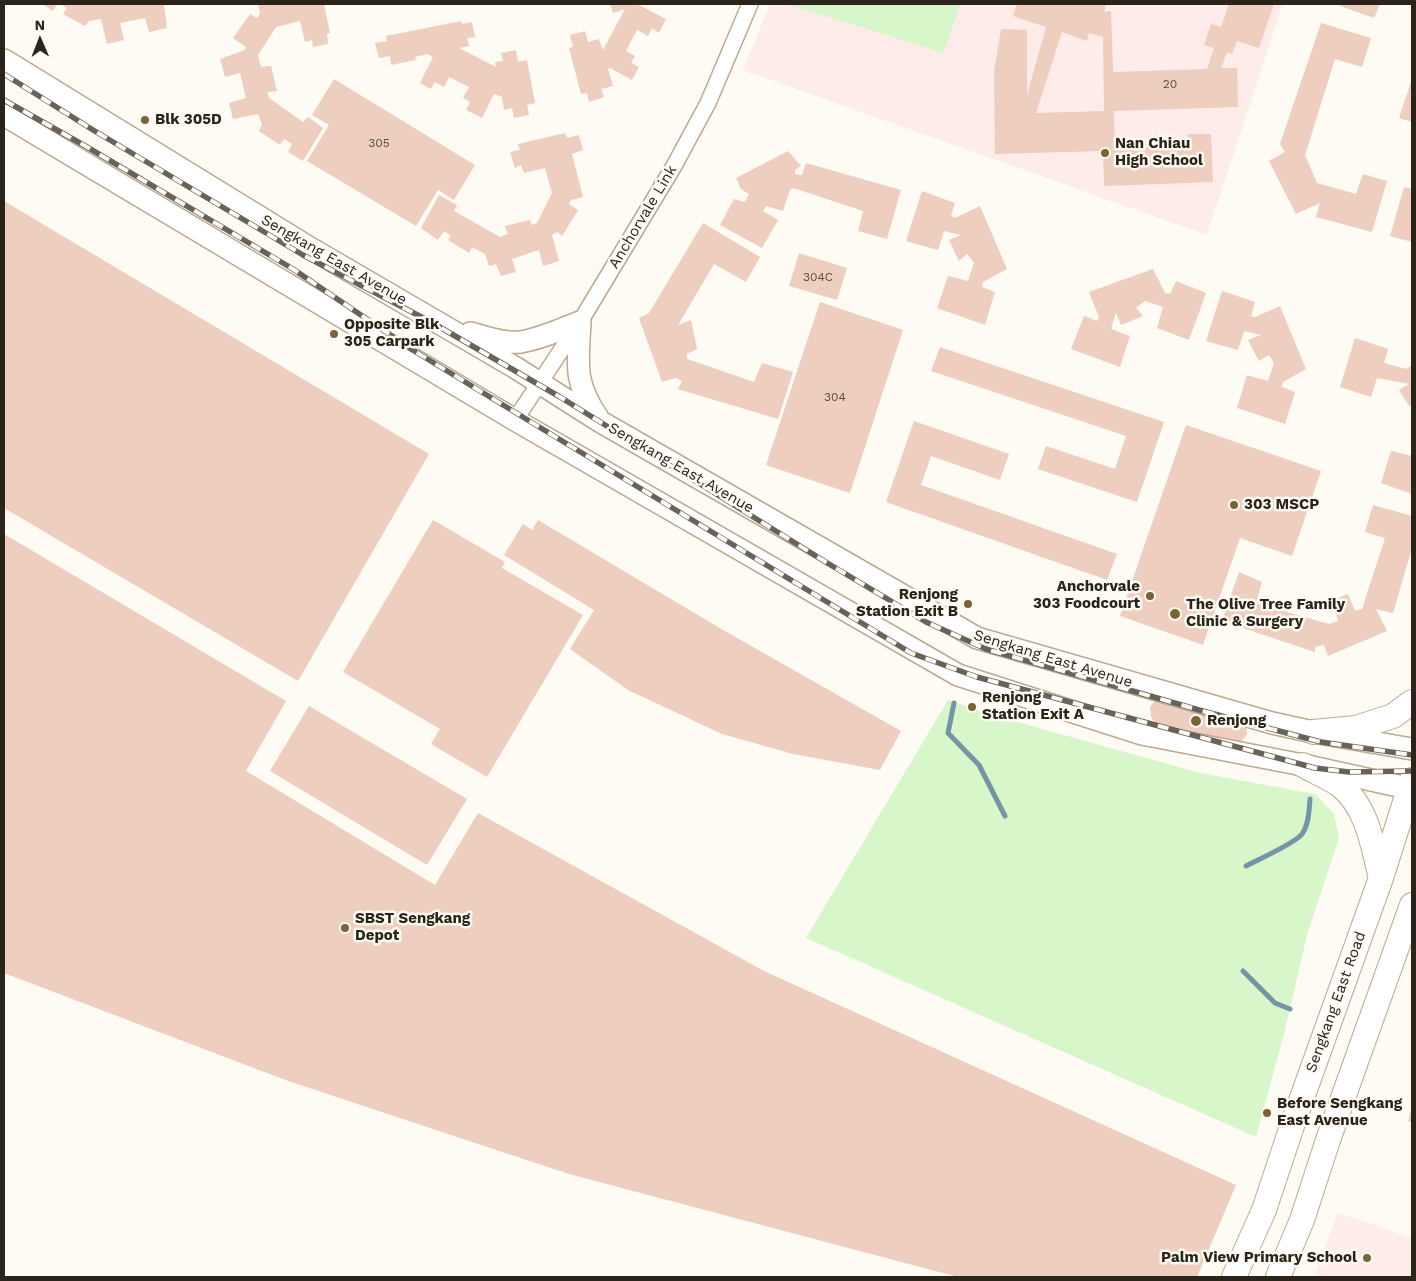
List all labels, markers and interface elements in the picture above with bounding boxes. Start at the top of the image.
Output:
north arrow [15,15,65,65]
text: N [34,17,45,33]
house number: 20 [1163,77,1177,91]
place label: Blk 305D [155,111,222,129]
marker: Blk 305D [139,114,151,126]
place label: Nan Chiau High School [1115,135,1203,170]
house number: 305 [368,136,390,150]
marker: Nan Chiau High School [1099,147,1111,159]
street label: Anchorvale Link [605,162,681,272]
street label: Sengkang East Avenue [258,211,410,309]
house number: 304C [803,270,833,284]
place label: Opposite Blk 305 Carpark [344,316,439,351]
marker: Opposite Blk 305 Carpark [328,328,340,340]
house number: 304 [824,390,846,404]
street label: Sengkang East Avenue [605,419,757,517]
place label: 303 MSCP [1244,496,1319,514]
marker: 303 MSCP [1228,499,1240,511]
place label: Anchorvale 303 Foodcourt [1033,578,1140,613]
place label: Renjong Station Exit B [856,586,958,621]
marker: Anchorvale 303 Foodcourt [1144,590,1156,602]
place label: The Olive Tree Family Clinic & Surgery [1186,596,1345,631]
marker: Renjong Station Exit B [962,598,974,610]
marker: The Olive Tree Family Clinic & Surgery [1168,607,1182,621]
street label: Sengkang East Avenue [971,626,1135,692]
place label: Renjong Station Exit A [982,689,1084,724]
marker: Renjong Station Exit A [966,701,978,713]
place label: Renjong [1207,712,1266,730]
marker: Renjong [1189,714,1203,728]
place label: SBST Sengkang Depot [355,910,470,945]
marker: SBST Sengkang Depot [339,922,351,934]
street label: Sengkang East Road [1302,929,1370,1075]
place label: Before Sengkang East Avenue [1277,1095,1402,1130]
marker: Before Sengkang East Avenue [1261,1107,1273,1119]
place label: Palm View Primary School [1161,1249,1357,1267]
marker: Palm View Primary School [1361,1252,1373,1264]

